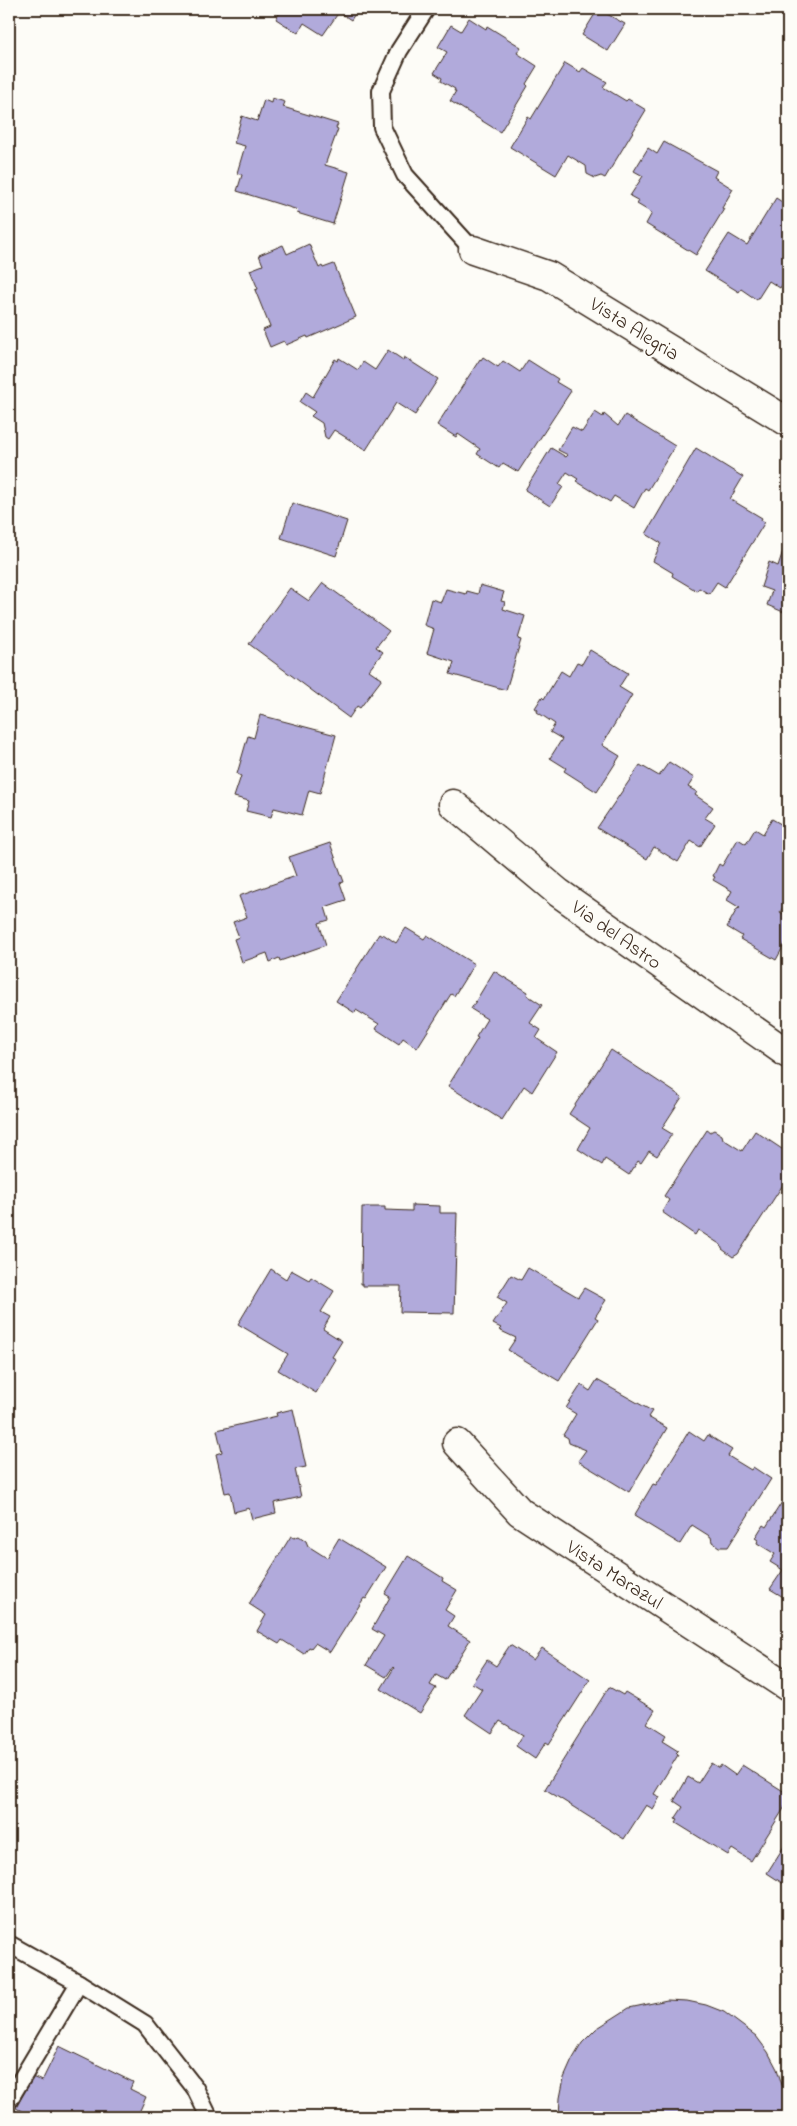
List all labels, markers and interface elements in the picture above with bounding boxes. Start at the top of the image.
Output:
street label: Vista Alegria [582,291,684,370]
street label: Via del Astro [564,894,667,978]
street label: Vista Marazul [559,1533,668,1618]

